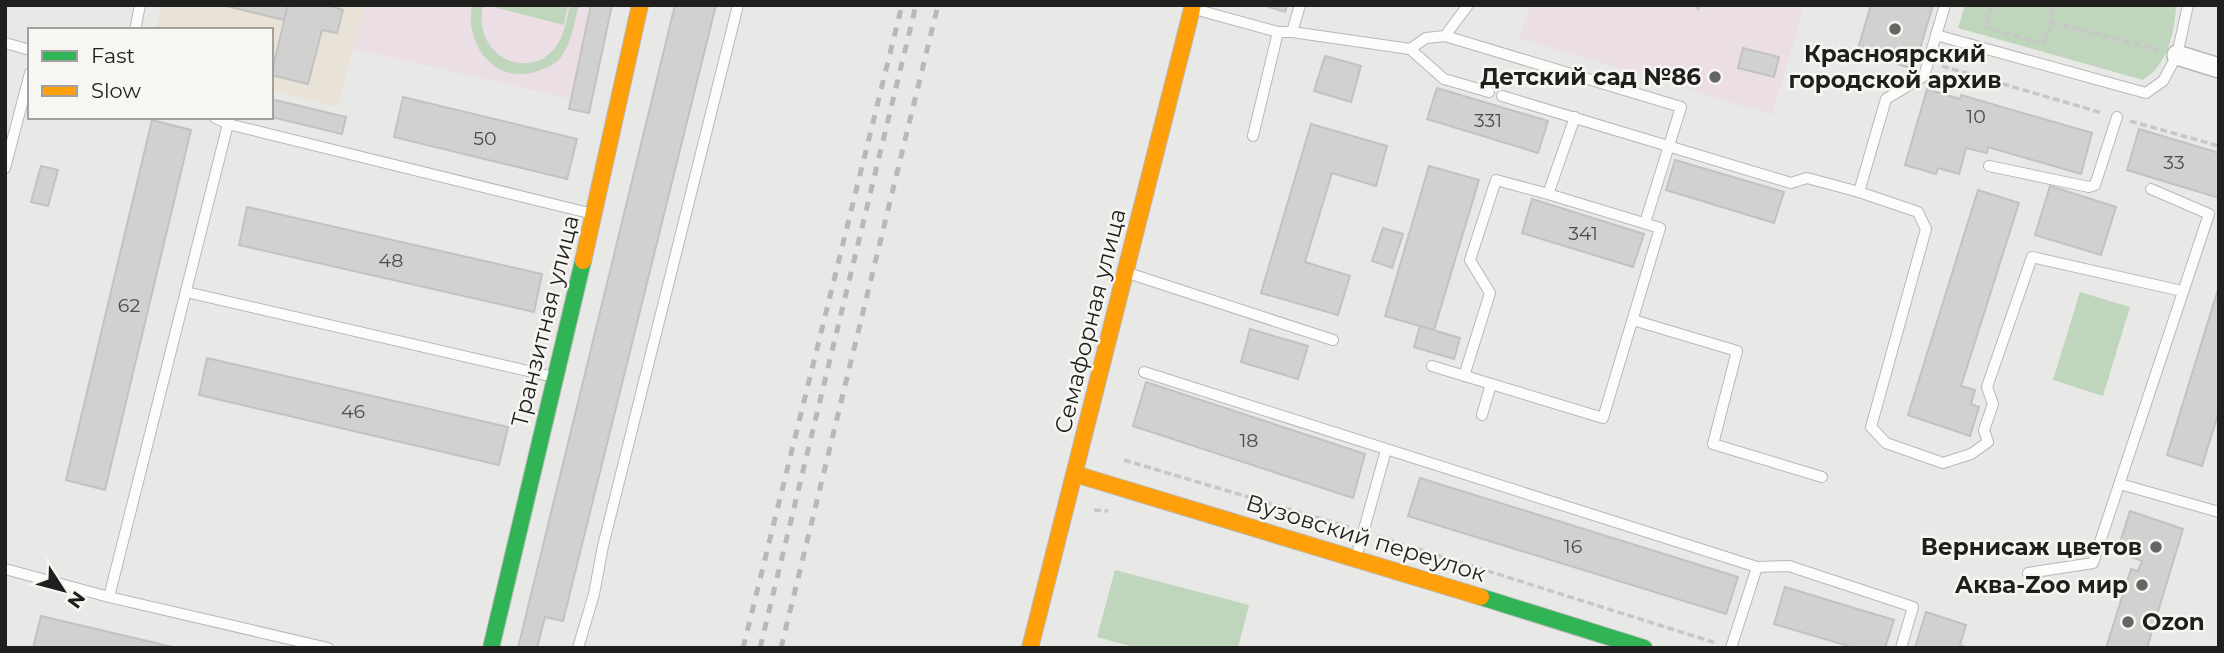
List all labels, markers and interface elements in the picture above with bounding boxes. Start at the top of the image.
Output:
marker: Красноярский городской архив [1887,21,1903,37]
legend [28,28,273,119]
place label: Красноярский городской архив [1789,40,2002,94]
text: Fast [91,43,135,68]
place label: Детский сад №86 [1480,63,1701,91]
marker: Детский сад №86 [1707,69,1723,85]
text: Slow [91,78,141,103]
house number: 10 [1966,105,1986,128]
house number: 331 [1474,109,1502,132]
house number: 50 [473,127,497,150]
house number: 33 [2163,151,2185,174]
street label: Семафорная улица [1048,206,1132,436]
street label: Транзитная улица [505,212,585,430]
house number: 341 [1568,222,1598,245]
house number: 48 [379,249,403,272]
house number: 62 [118,294,140,317]
house number: 46 [341,400,365,423]
house number: 18 [1240,429,1258,452]
street label: Вузовский переулок [1243,488,1490,588]
place label: Вернисаж цветов [1921,533,2142,561]
house number: 16 [1564,535,1582,558]
marker: Вернисаж цветов [2148,539,2164,555]
north arrow [28,555,98,625]
place label: Аква-Zoo мир [1955,571,2128,599]
marker: Аква-Zoo мир [2134,577,2150,593]
text: N [63,587,90,613]
place label: Ozon [2142,608,2205,636]
marker: Ozon [2120,614,2136,630]

